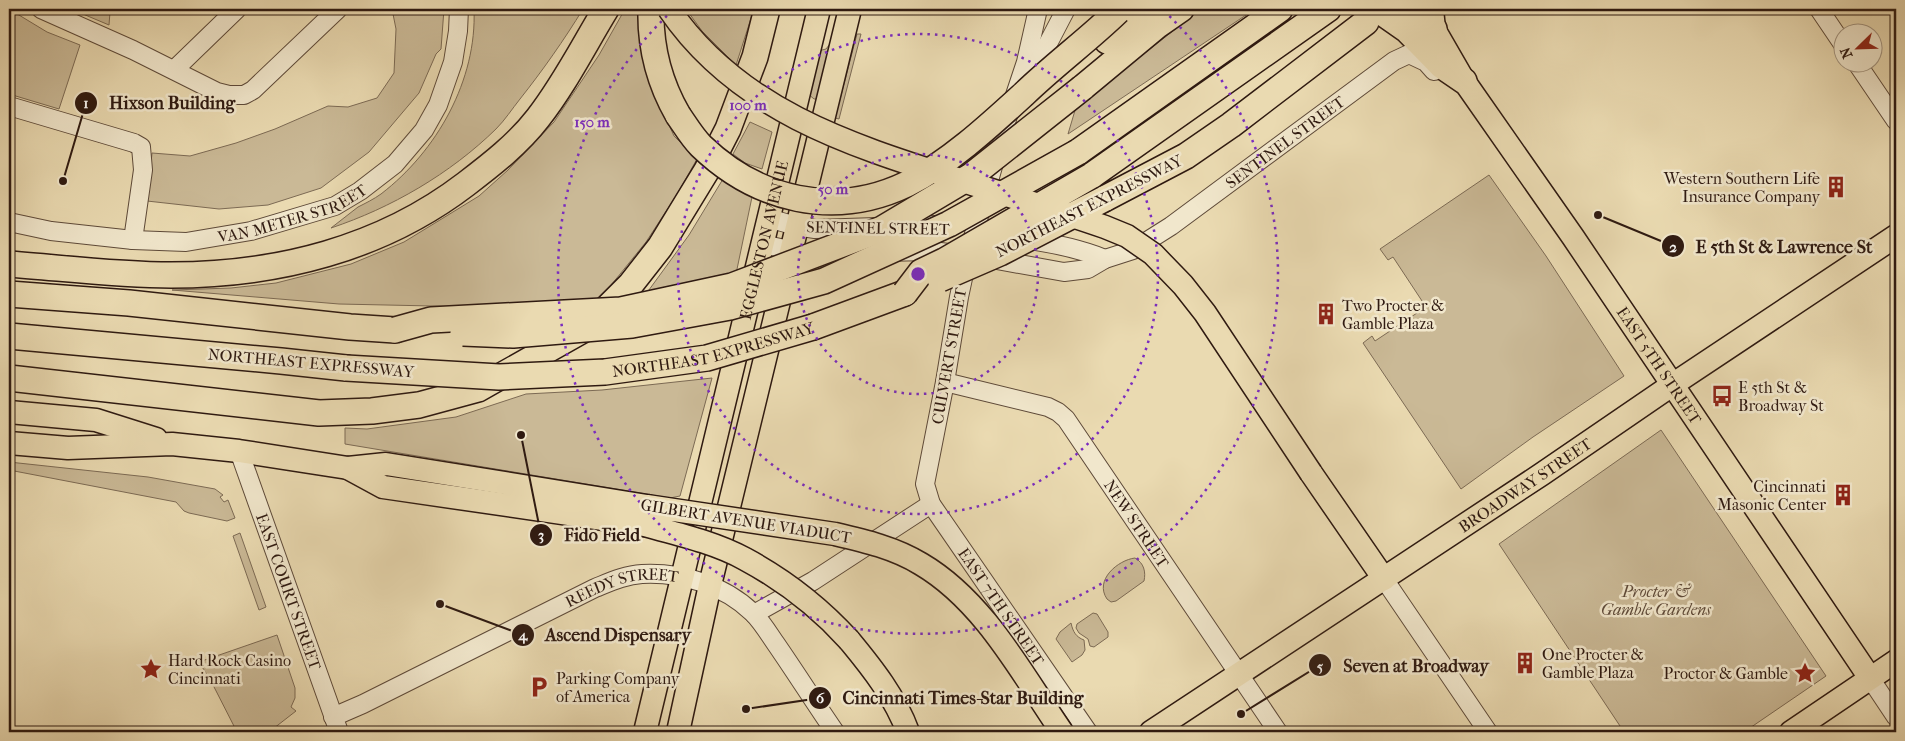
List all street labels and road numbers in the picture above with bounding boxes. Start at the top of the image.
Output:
street label: SENTINEL STREET [1222,92,1348,192]
street label: NORTHEAST EXPRESSWAY [993,150,1186,261]
street label: EGGLESTON AVENUE [735,158,792,321]
street label: VAN METER STREET [215,180,371,246]
street label: SENTINEL STREET [806,217,950,239]
street label: CULVERT STREET [928,286,970,426]
street label: EAST 5TH STREET [1613,303,1706,428]
street label: NORTHEAST EXPRESSWAY [611,317,817,380]
street label: NORTHEAST EXPRESSWAY [207,345,416,382]
street label: BROADWAY STREET [1455,434,1595,536]
street label: NEW STREET [1100,476,1173,571]
street label: GILBERT AVENUE VIADUCT [639,495,853,547]
street label: EAST COURT STREET [252,511,326,672]
street label: EAST 7TH STREET [954,544,1049,669]
street label: REEDY STREET [562,564,680,611]

